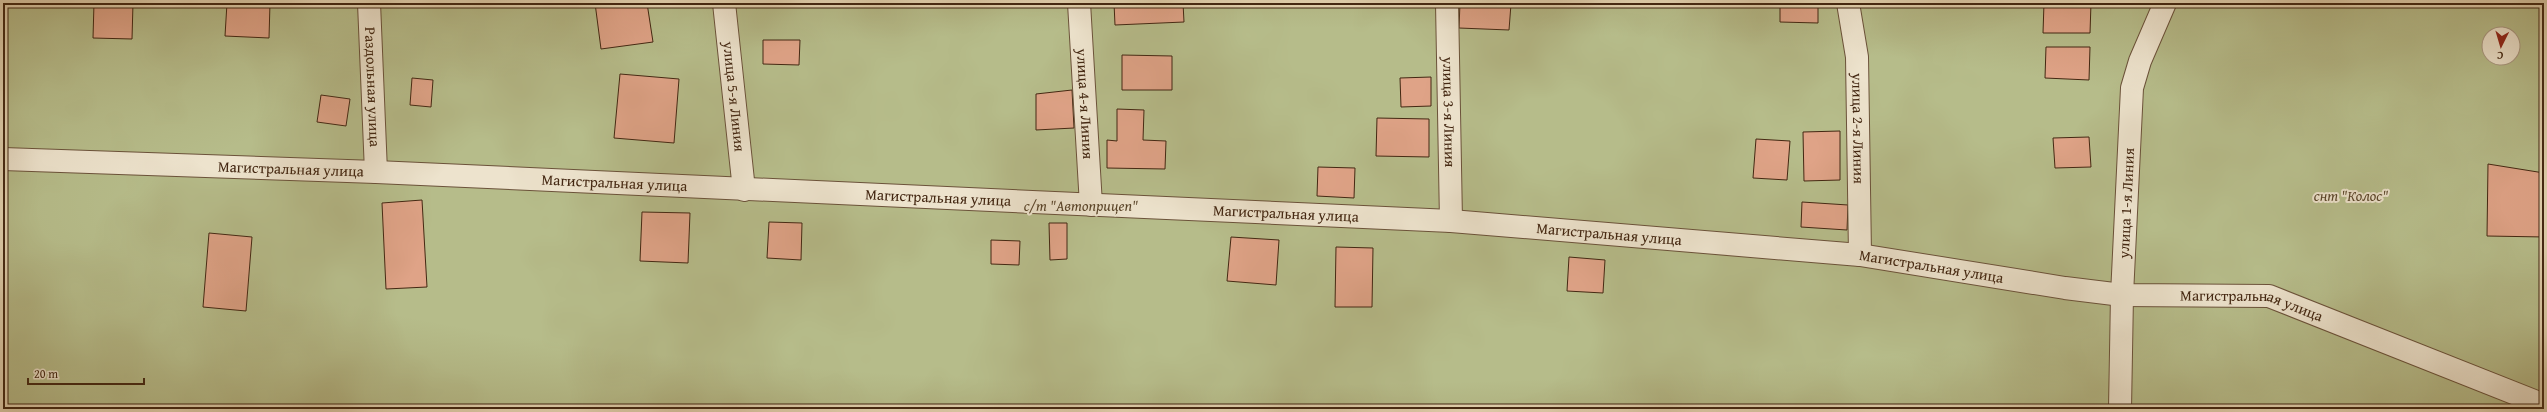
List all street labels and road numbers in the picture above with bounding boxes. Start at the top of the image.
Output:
street label: Раздольная улица [360,26,386,148]
street label: улица 5-я Линия [718,39,751,153]
street label: улица 4-я Линия [1072,47,1099,160]
street label: улица 3-я Линия [1438,55,1461,168]
street label: улица 2-я Линия [1847,72,1870,184]
street label: улица 1-я Линия [2113,147,2139,260]
street label: Магистральная улица [218,155,365,182]
street label: Магистральная улица [541,169,689,196]
street label: Магистральная улица [865,183,1012,211]
street label: Магистральная улица [1212,199,1360,227]
street label: Магистральная улица [1536,217,1684,250]
street label: Магистральная улица [1858,244,2006,288]
street label: Магистральная улица [2180,284,2327,327]

